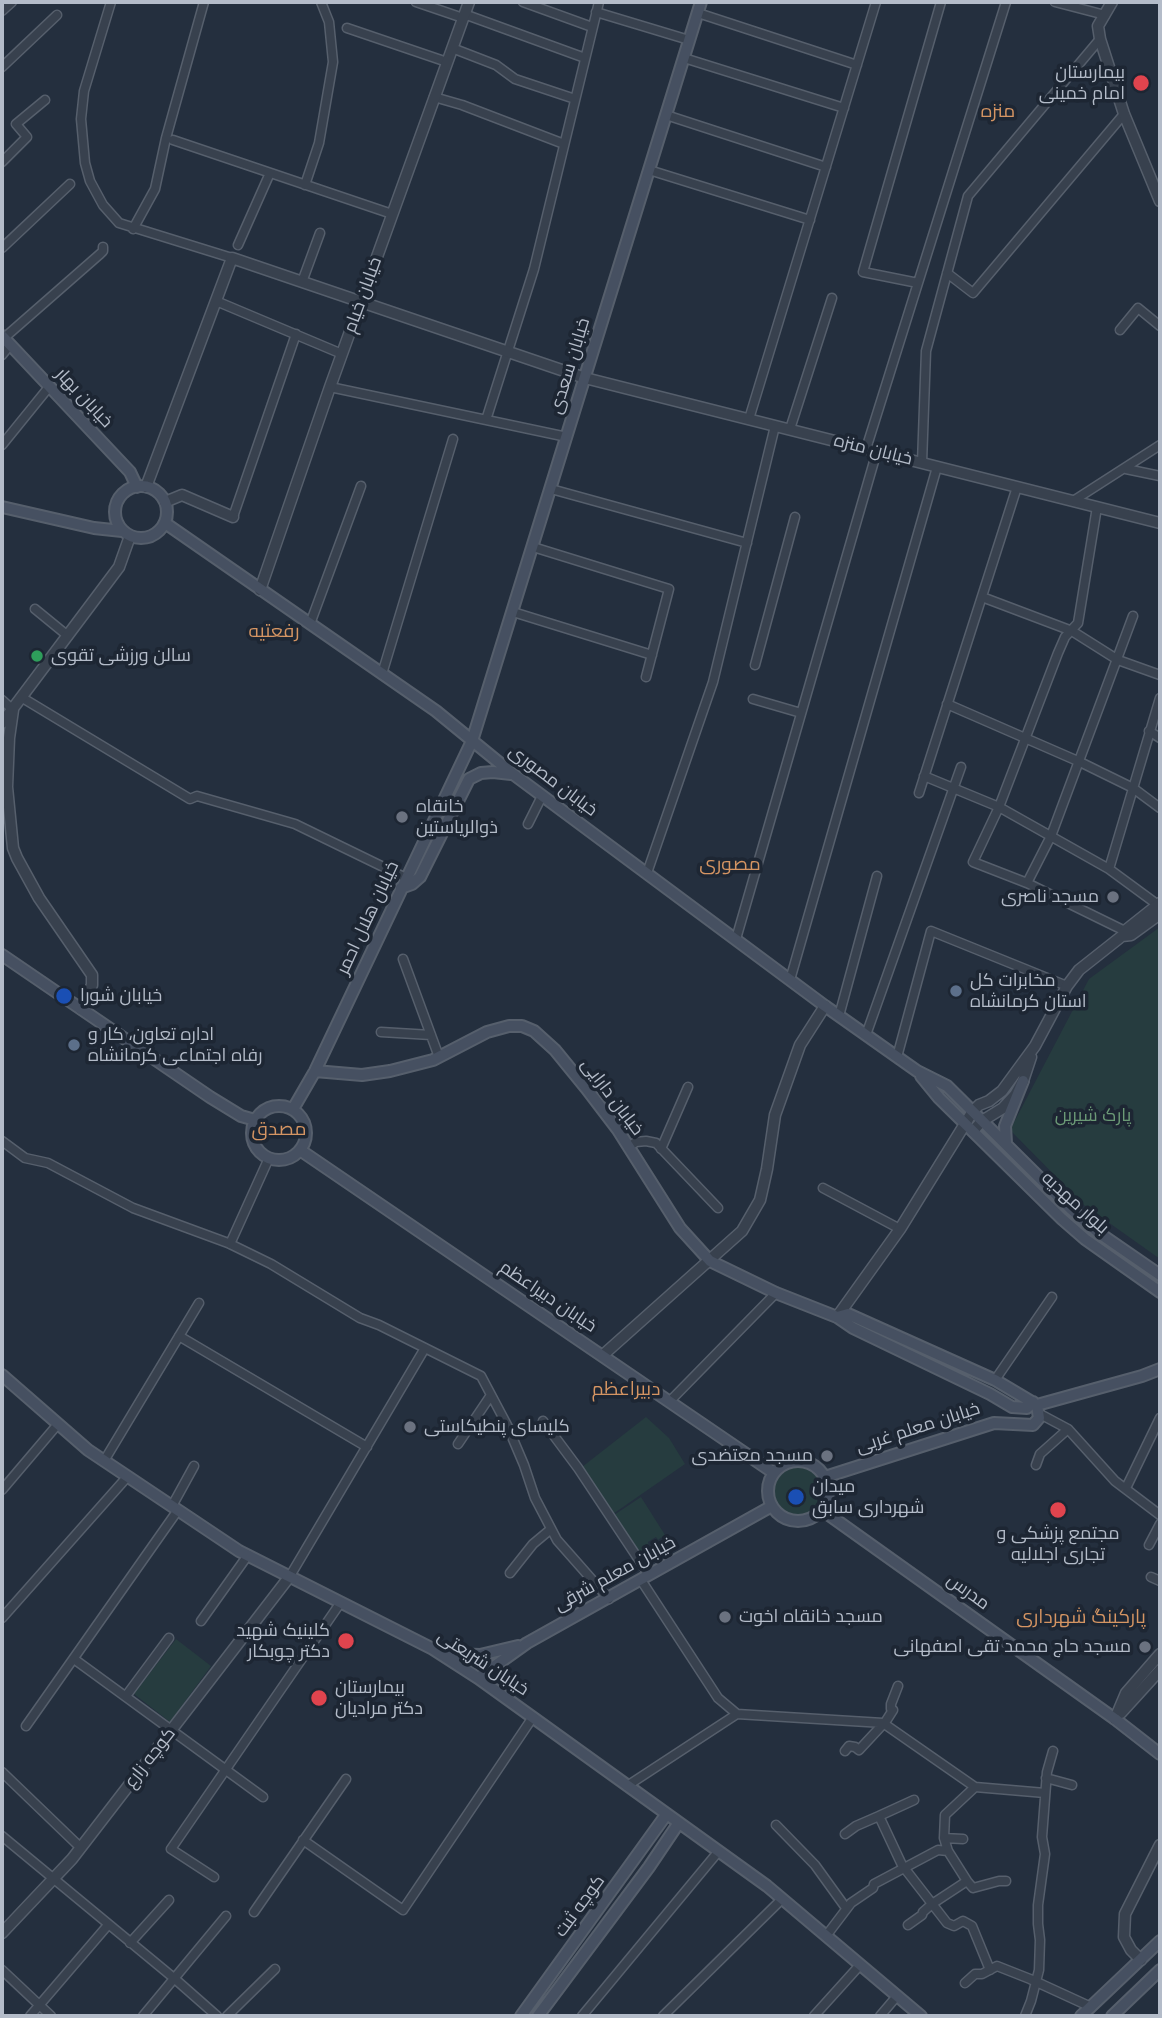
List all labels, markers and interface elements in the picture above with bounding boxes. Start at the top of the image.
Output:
place label: بیمارستان امام خمینی [1039,62,1125,104]
marker: بیمارستان امام خمینی [1131,73,1151,93]
district label: منزه [981,101,1015,123]
street label: خیابان خیام [339,254,387,336]
street label: خیابان سعدی [545,315,595,417]
street label: خیابان بهار [51,364,117,432]
street label: خیابان منزه [832,430,914,470]
district label: رفعتیه [249,621,299,643]
place label: سالن ورزشی تقوی [51,645,191,667]
marker: سالن ورزشی تقوی [29,648,45,664]
street label: خیابان مصوری [504,741,602,821]
place label: خانقاه ذوالریاستین [416,796,498,838]
marker: خانقاه ذوالریاستین [394,809,410,825]
district label: مصوری [699,854,761,876]
street label: خیابان هلال احمر [332,858,404,978]
place label: مسجد ناصری [1001,886,1099,908]
marker: مسجد ناصری [1105,889,1121,905]
place label: مخابرات کل استان کرمانشاه [970,970,1087,1012]
marker: مخابرات کل استان کرمانشاه [948,983,964,999]
place label: خیابان شورا [80,985,162,1007]
marker: خیابان شورا [54,986,74,1006]
place label: اداره تعاون، کار و رفاه اجتماعی کرمانشاه [88,1024,263,1066]
marker: اداره تعاون، کار و رفاه اجتماعی کرمانشاه [66,1037,82,1053]
street label: خیابان دارایی [576,1054,648,1140]
park label: پارک شیرین [1055,1105,1131,1127]
district label: مصدق [252,1119,306,1141]
street label: بلوار مهدیه [1037,1167,1113,1239]
street label: خیابان دبیراعظم [495,1257,601,1337]
district label: دبیراعظم [592,1379,660,1401]
street label: خیابان معلم غربی [853,1398,983,1458]
place label: کلیسای پنطیکاستی [424,1416,570,1438]
marker: کلیسای پنطیکاستی [402,1419,418,1435]
place label: مسجد معتضدی [691,1445,813,1467]
marker: مسجد معتضدی [819,1448,835,1464]
place label: میدان شهرداری سابق [812,1476,924,1518]
marker: میدان شهرداری سابق [786,1487,806,1507]
marker: مجتمع پزشکی و تجاری اجلالیه [1048,1500,1068,1520]
place label: مجتمع پزشکی و تجاری اجلالیه [996,1523,1120,1566]
street label: خیابان معلم شرقی [550,1532,680,1616]
street label: مدرس [942,1569,994,1615]
place label: مسجد خانقاه اخوت [739,1606,883,1628]
district label: پارکینگ شهرداری [1016,1607,1146,1629]
marker: مسجد خانقاه اخوت [717,1609,733,1625]
place label: کلینیک شهید دکتر چوبکار [236,1620,330,1662]
street label: خیابان شریعتی [433,1625,533,1701]
marker: کلینیک شهید دکتر چوبکار [336,1631,356,1651]
place label: مسجد حاج محمد تقی اصفهانی [894,1636,1131,1658]
marker: مسجد حاج محمد تقی اصفهانی [1137,1639,1153,1655]
place label: بیمارستان دکتر مرادیان [335,1677,423,1720]
marker: بیمارستان دکتر مرادیان [309,1688,329,1708]
street label: کوچه زارع [120,1723,180,1793]
street label: کوچه ثبت [550,1871,610,1941]

